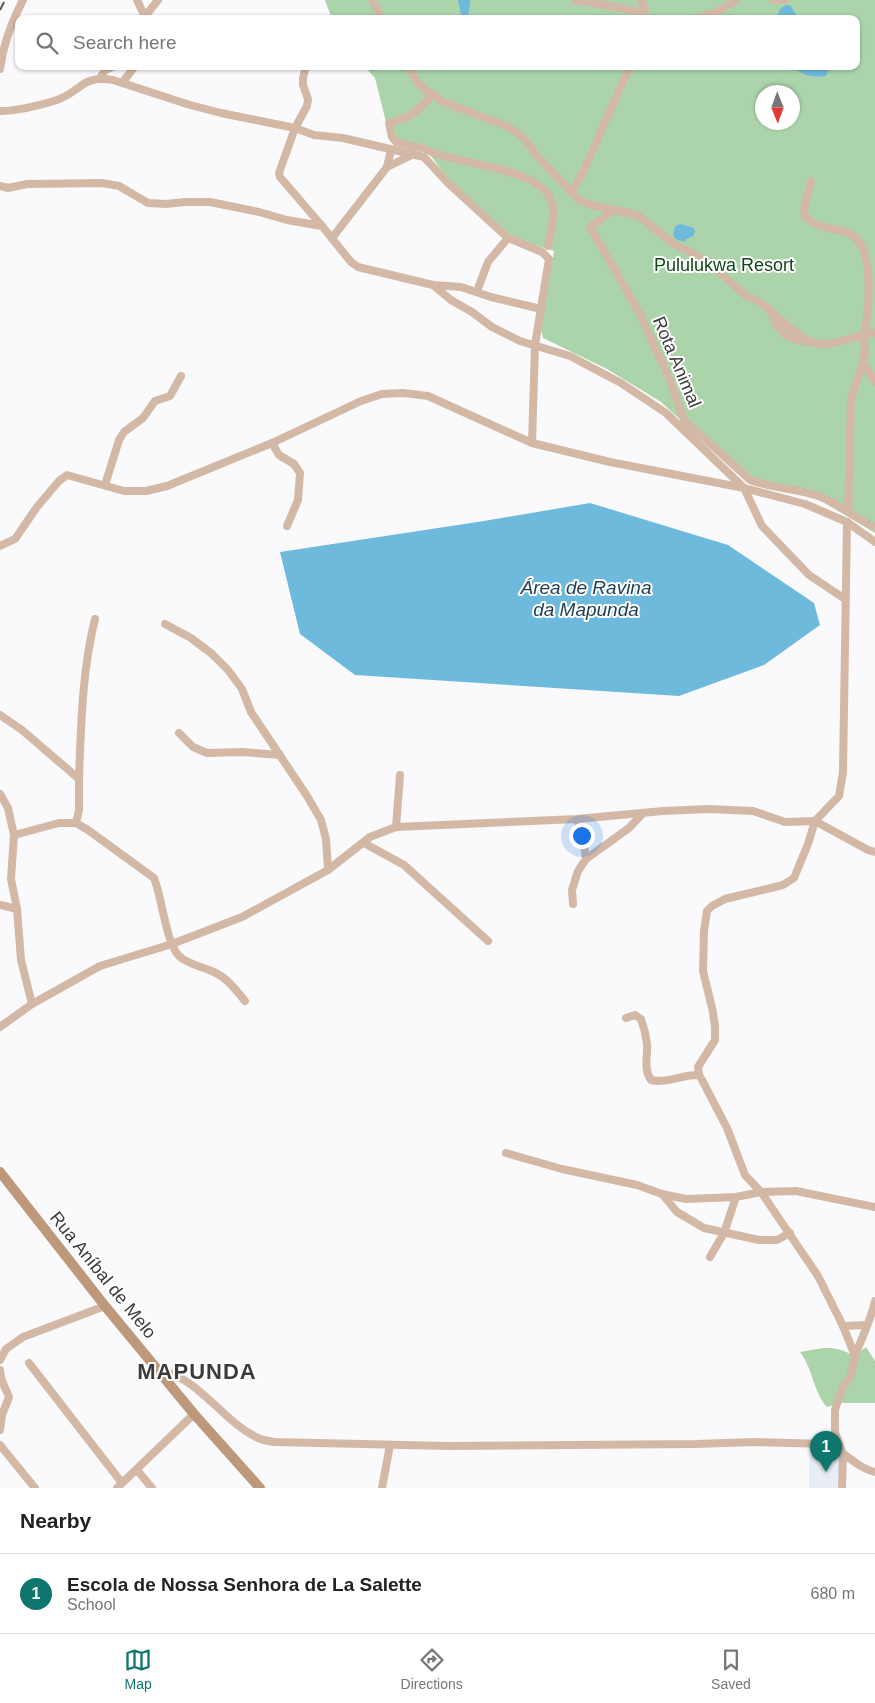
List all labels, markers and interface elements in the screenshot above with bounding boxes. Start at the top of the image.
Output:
search box [15,15,860,70]
icon: search [33,29,61,57]
text: Search here [73,32,177,53]
north arrow [755,85,800,130]
park label: Pululukwa Resort [654,255,794,275]
street label: Rota Animal [649,313,705,411]
water label: Área de Ravina da Mapunda [520,577,651,620]
your location [569,823,595,849]
street label: Rua Aníbal de Melo [46,1208,160,1342]
district label: MAPUNDA [137,1359,257,1384]
pin: 1 [810,1431,842,1472]
text: Nearby [20,1509,91,1532]
text: Escola de Nossa Senhora de La Salette [67,1574,422,1595]
text: 1 [32,1585,40,1602]
text: 680 m [811,1585,855,1602]
text: School [67,1596,116,1613]
tab: Map [124,1646,152,1692]
tab: Directions [401,1646,463,1692]
tab: Saved [711,1646,751,1692]

